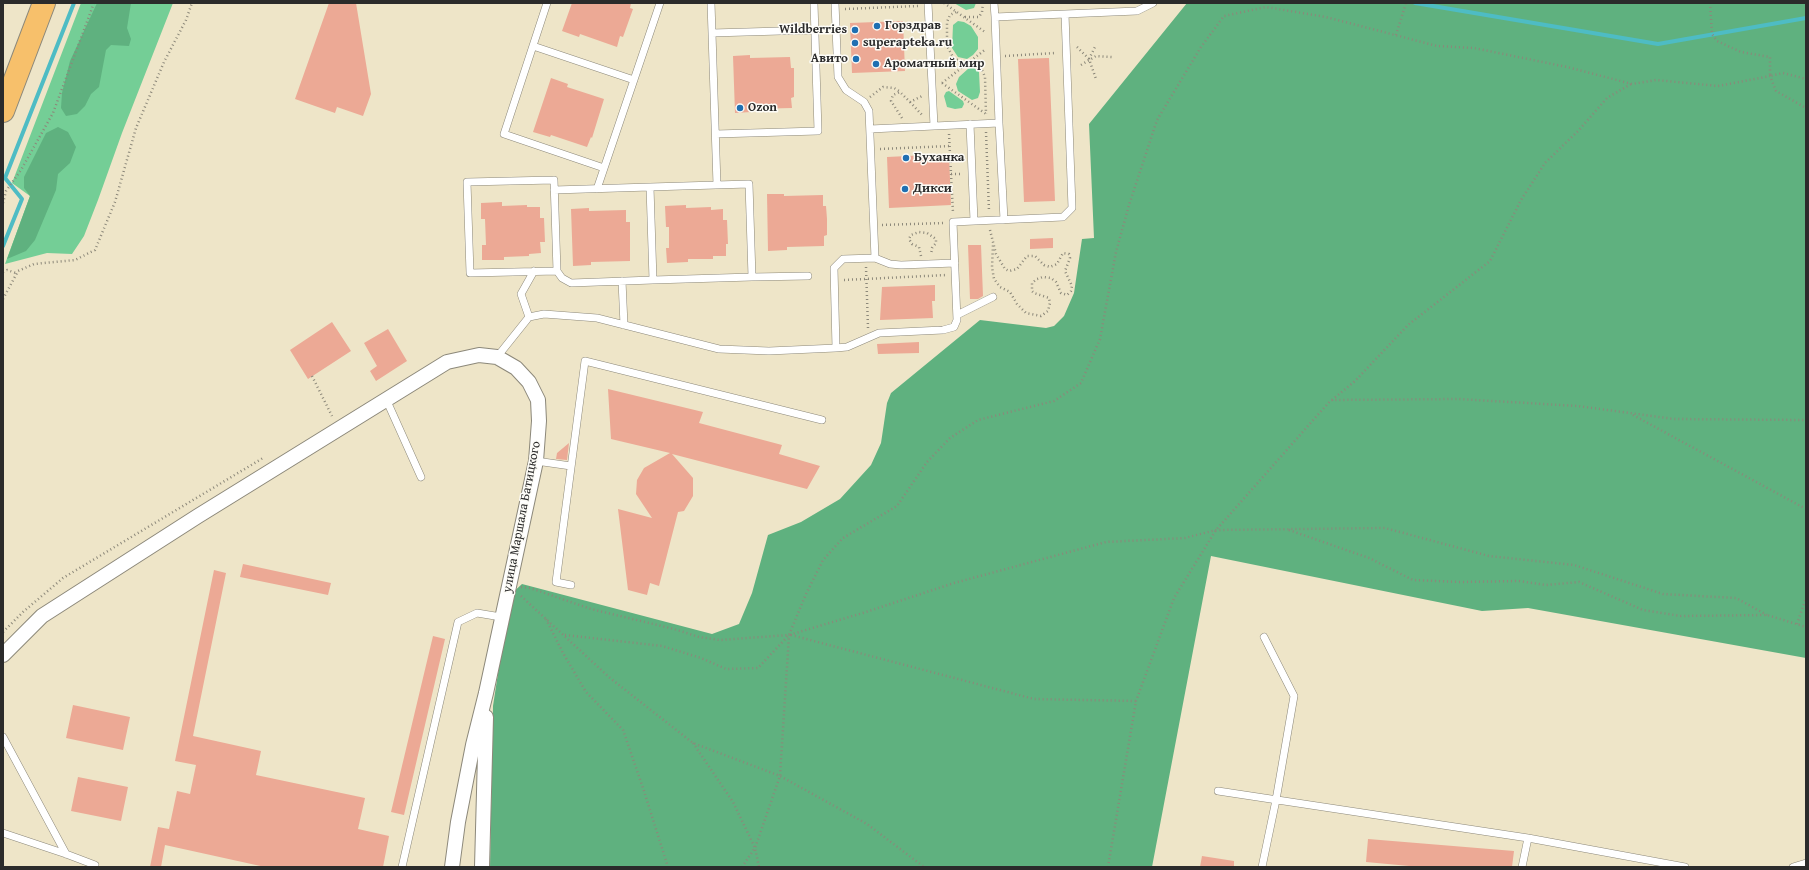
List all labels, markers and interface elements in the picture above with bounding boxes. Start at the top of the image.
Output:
place label: Горздрав [885,18,941,34]
marker: Горздрав [872,21,882,31]
place label: Wildberries [779,22,847,38]
marker: Wildberries [850,25,860,35]
place label: superapteka.ru [863,35,952,51]
marker: superapteka.ru [850,38,860,48]
place label: Авито [811,51,848,67]
marker: Авито [851,54,861,64]
place label: Ароматный мир [884,56,984,72]
marker: Ароматный мир [871,59,881,69]
place label: Ozon [748,100,777,116]
marker: Ozon [735,103,745,113]
place label: Буханка [914,150,965,166]
marker: Буханка [901,153,911,163]
place label: Дикси [913,181,952,197]
marker: Дикси [900,184,910,194]
street label: улица Маршала Батицкого [500,440,544,594]

